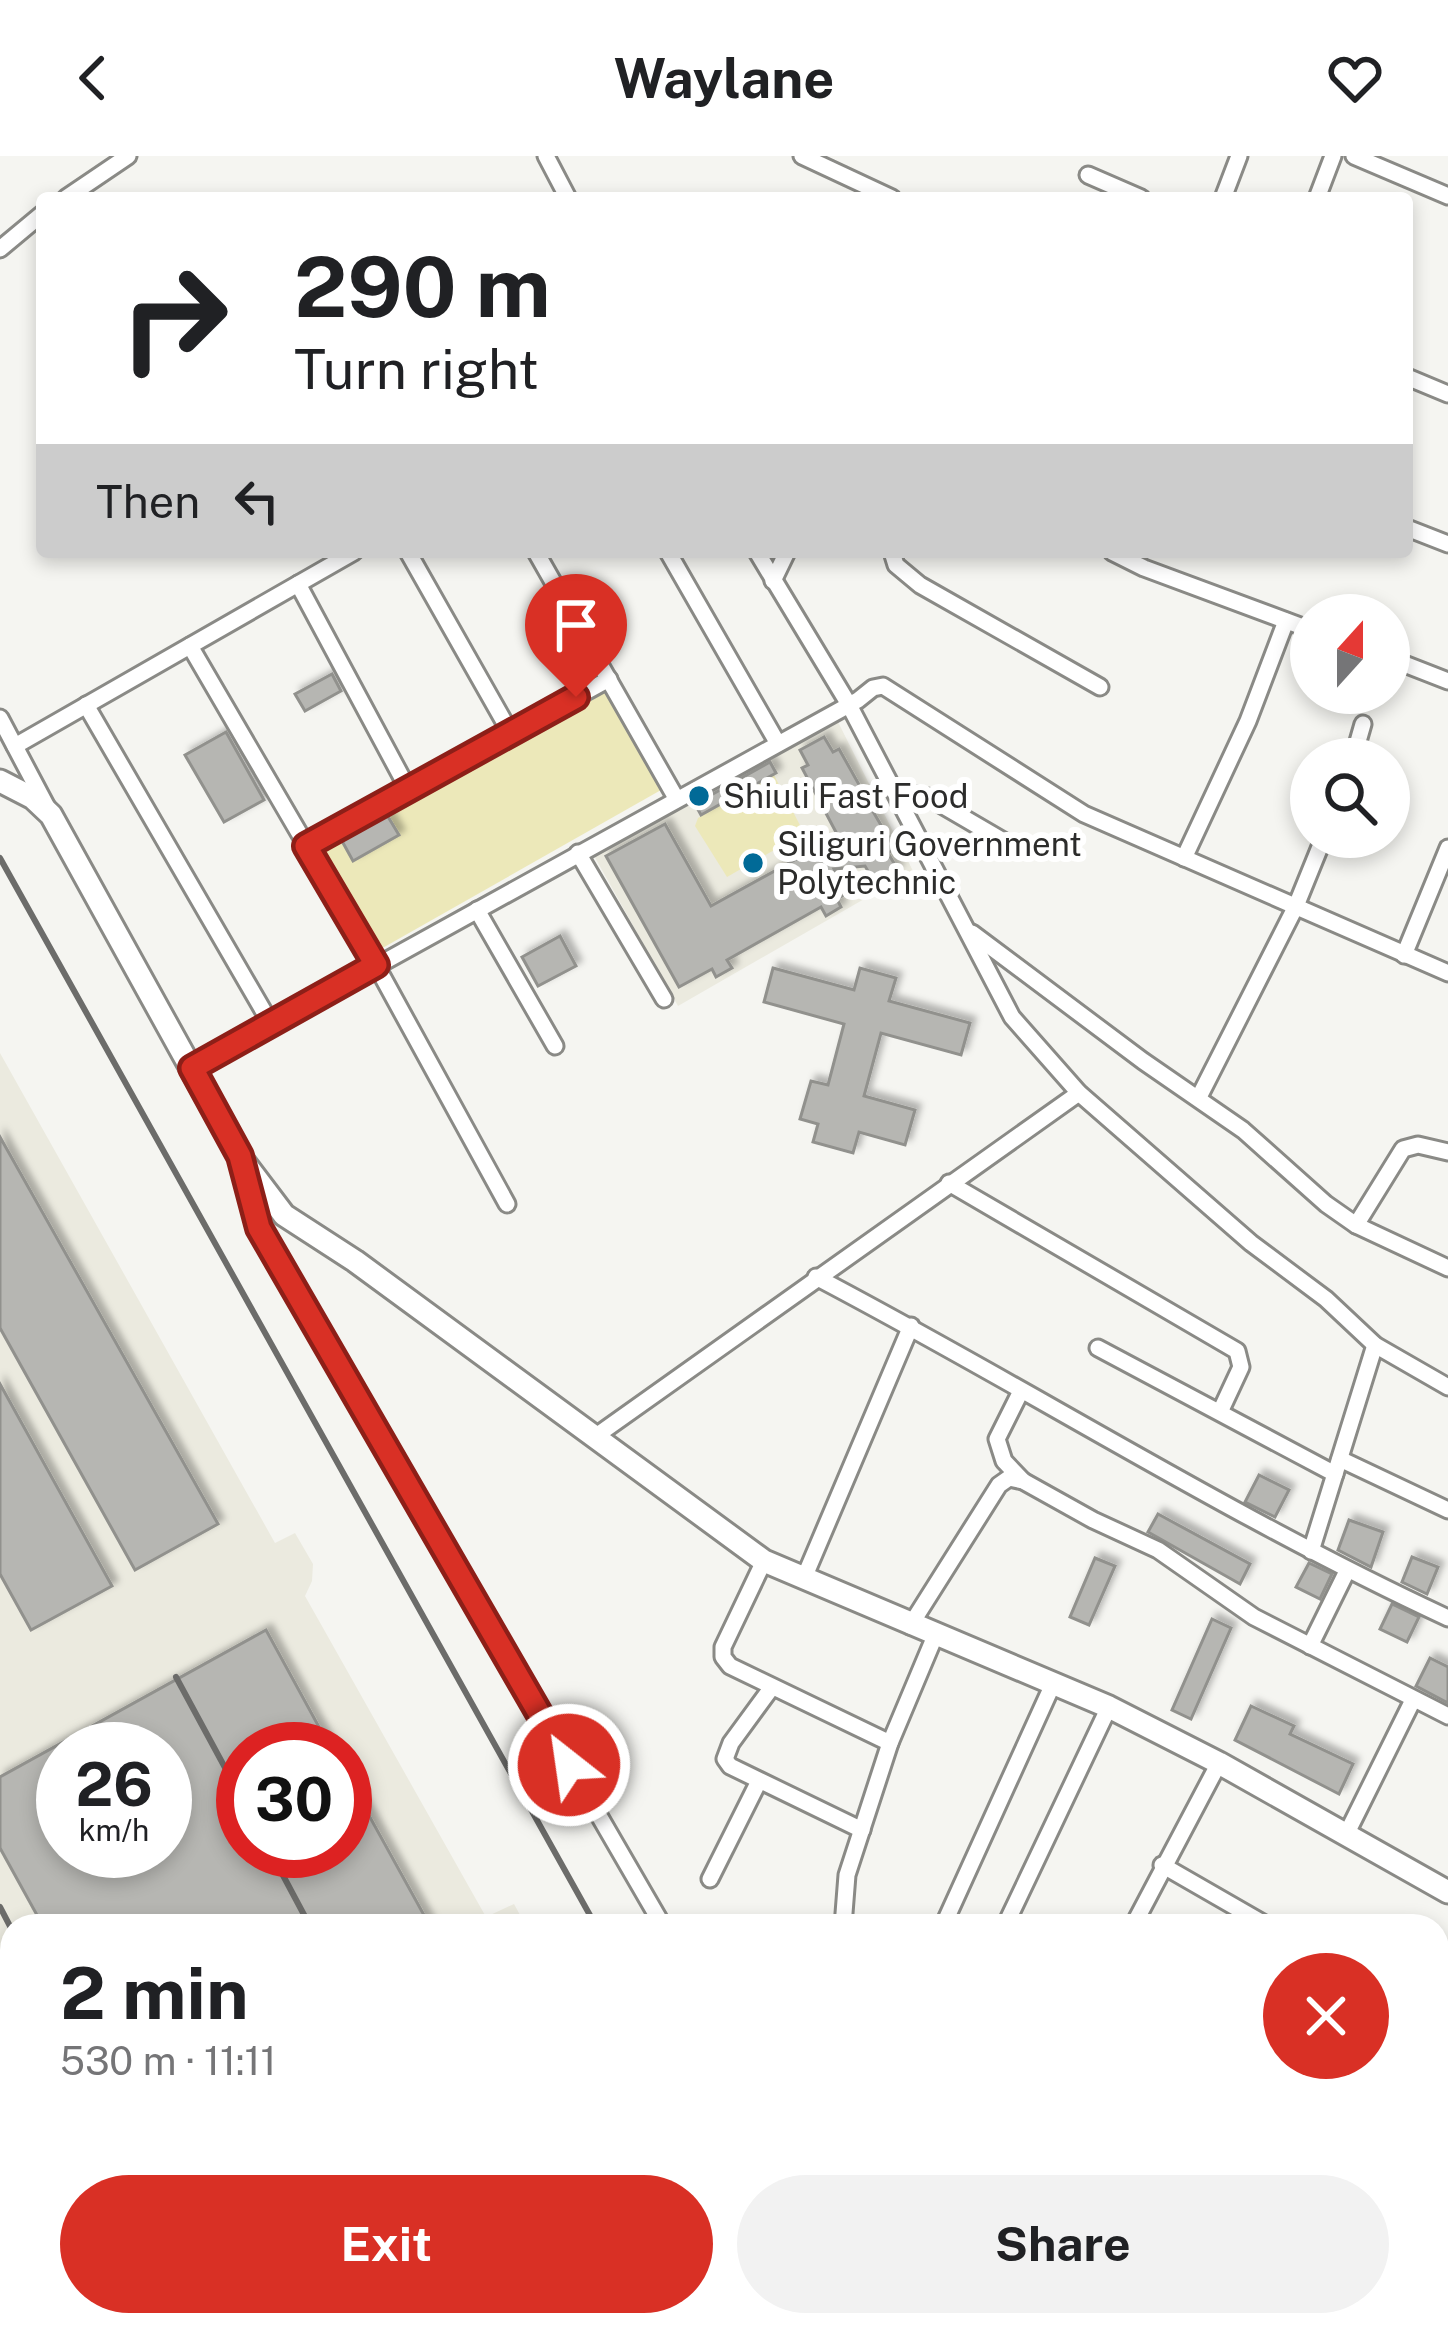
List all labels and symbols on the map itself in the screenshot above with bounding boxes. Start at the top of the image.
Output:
pin [525,574,627,697]
north arrow [1290,594,1410,714]
place label: Shiuli Fast Food [723,777,968,815]
marker: Shiuli Fast Food [686,783,712,809]
place label: Siliguri Government Polytechnic [777,825,1082,901]
marker: Siliguri Government Polytechnic [740,850,766,876]
position arrow [506,1702,632,1828]
speed limit sign: 30 [216,1722,372,1878]

